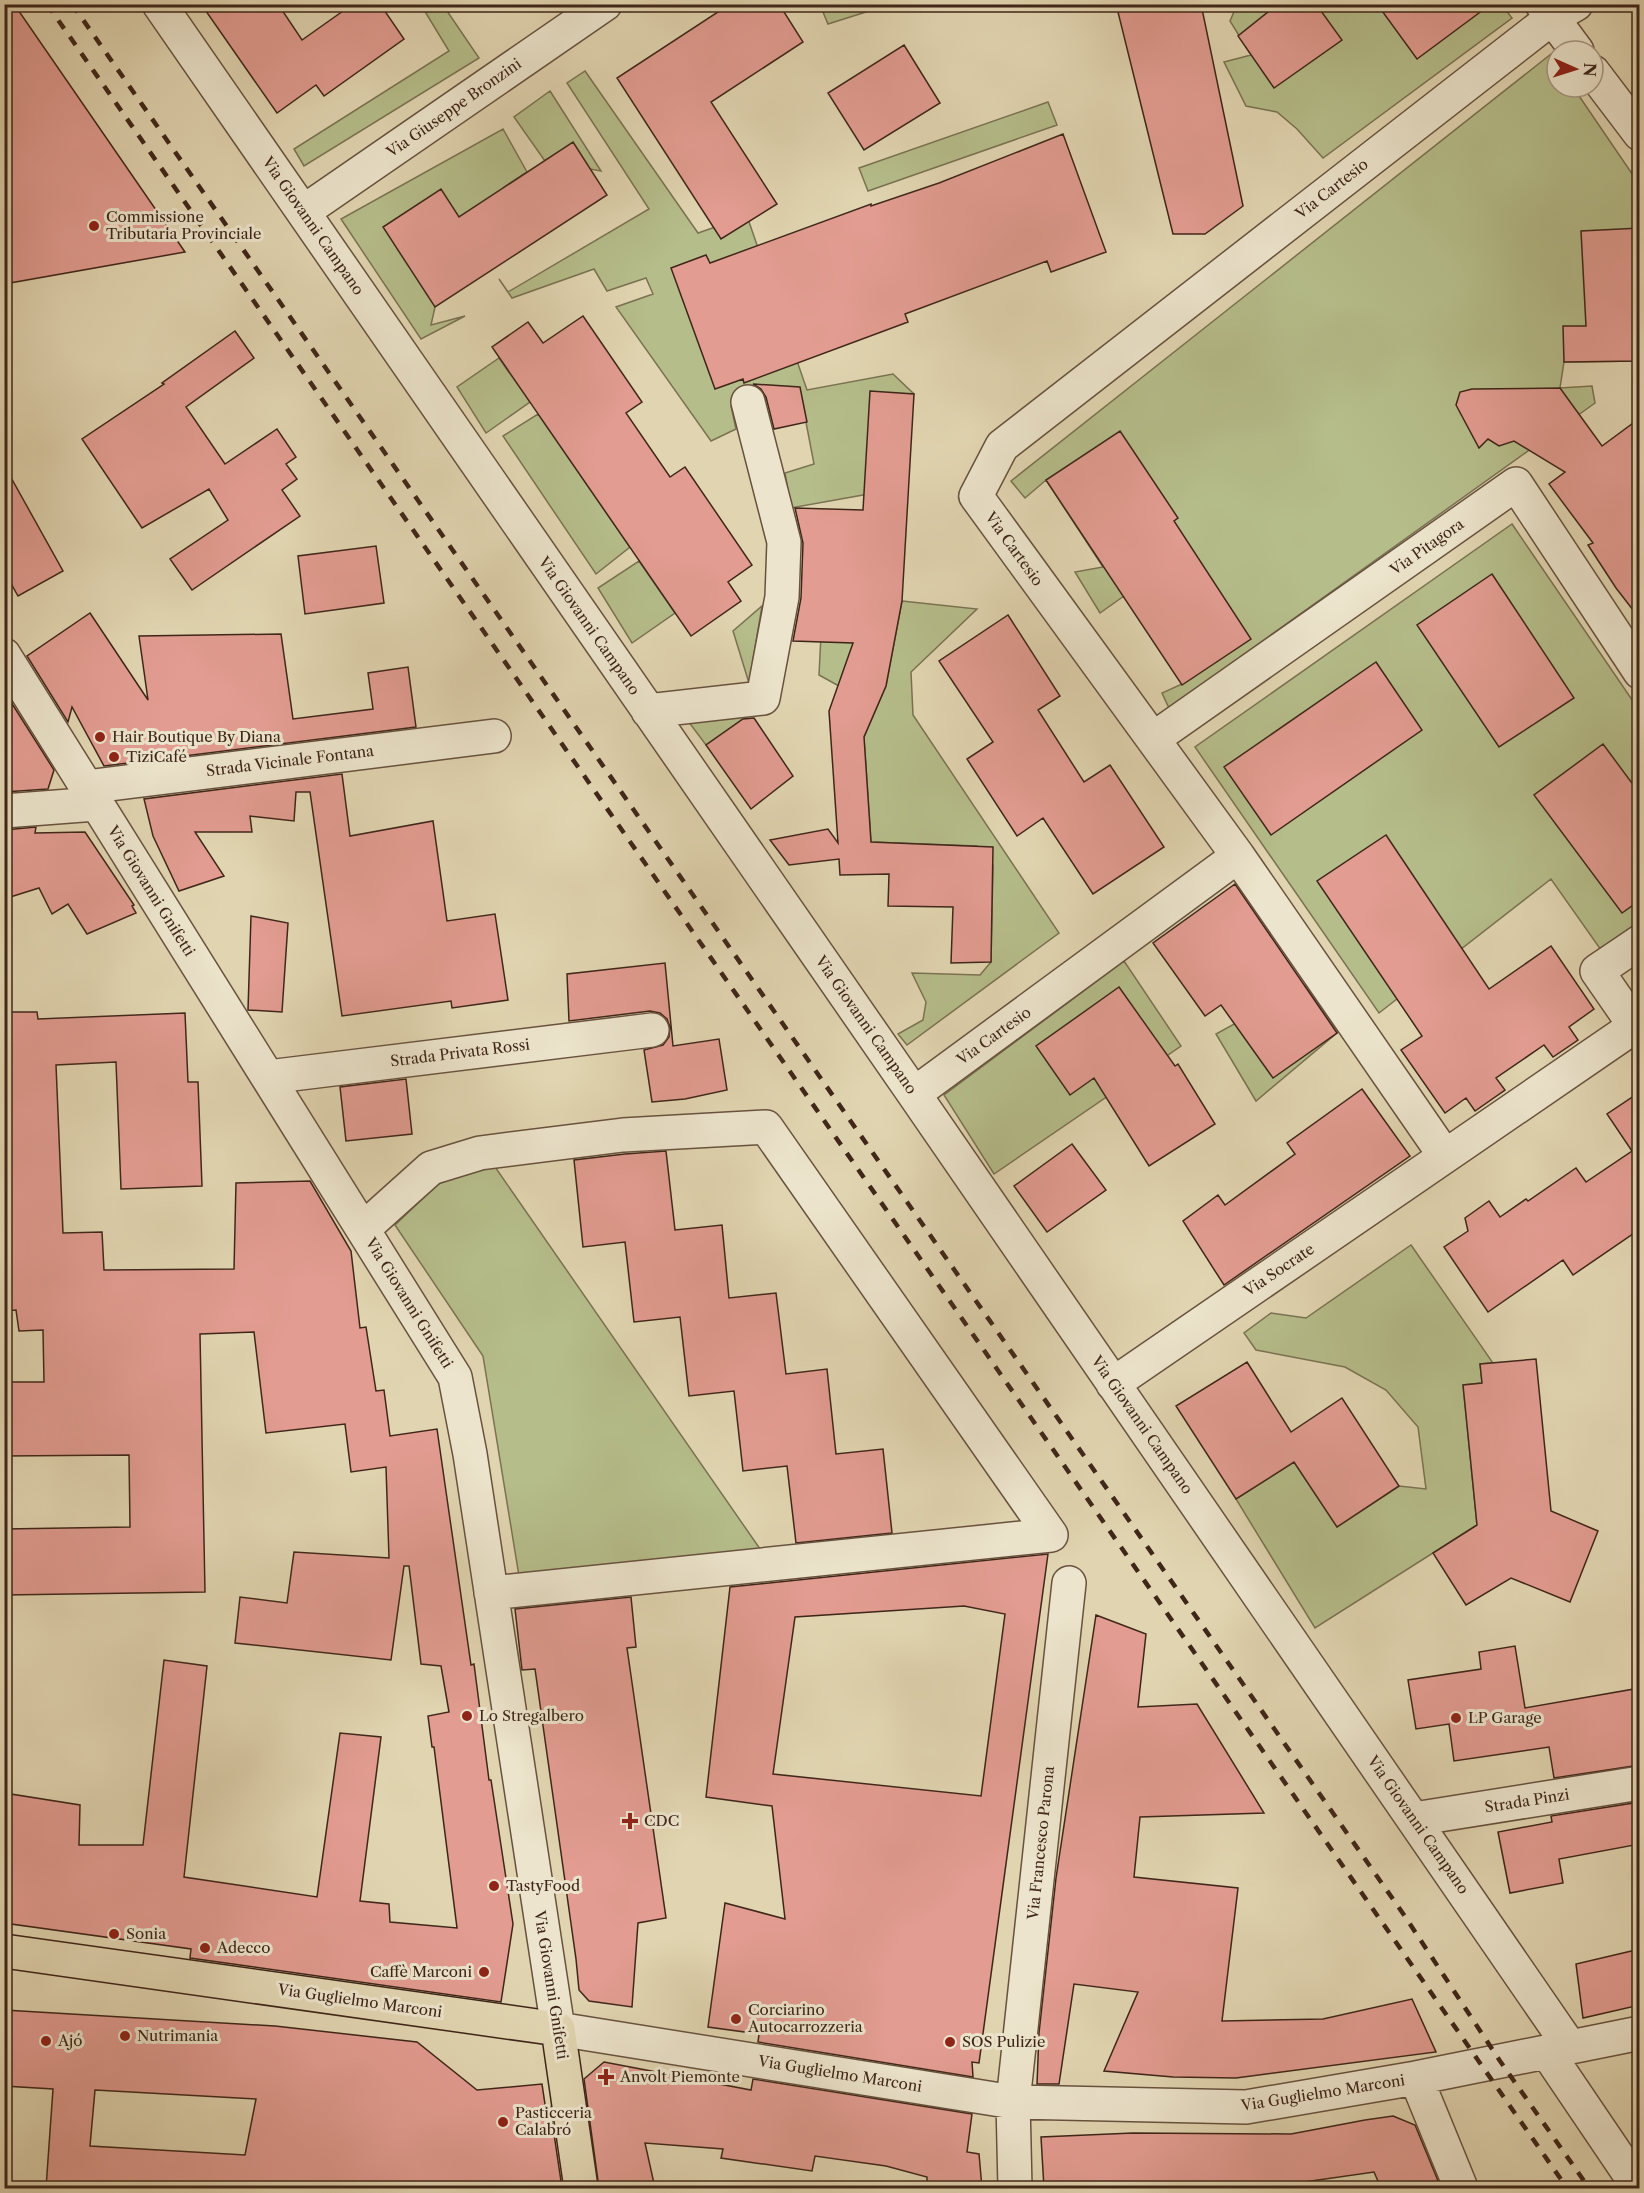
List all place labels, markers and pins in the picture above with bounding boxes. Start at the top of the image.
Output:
place label: Commissione Tributaria Provinciale [106,207,261,243]
marker: Commissione Tributaria Provinciale [87,219,101,233]
place label: Hair Boutique By Diana [112,727,281,746]
marker: Hair Boutique By Diana [93,730,107,744]
place label: TiziCafé [126,747,187,766]
marker: TiziCafé [107,750,121,764]
place label: Lo Stregalbero [479,1706,584,1725]
place label: LP Garage [1468,1708,1542,1727]
marker: Lo Stregalbero [460,1709,474,1723]
marker: LP Garage [1449,1711,1463,1725]
place label: CDC [644,1811,679,1830]
marker: CDC [621,1812,639,1830]
place label: TastyFood [506,1876,580,1895]
marker: TastyFood [487,1879,501,1893]
place label: Sonia [126,1924,166,1943]
marker: Sonia [107,1927,121,1941]
place label: Adecco [216,1938,270,1957]
marker: Adecco [198,1941,212,1955]
place label: Caffè Marconi [370,1962,472,1981]
marker: Caffè Marconi [477,1965,491,1979]
place label: Corciarino Autocarrozzeria [747,2000,863,2036]
marker: Corciarino Autocarrozzeria [729,2012,743,2026]
place label: Nutrimania [137,2026,218,2045]
marker: Nutrimania [118,2029,132,2043]
place label: Ajó [57,2031,83,2050]
place label: SOS Pulizie [962,2032,1045,2051]
marker: Ajó [39,2034,53,2048]
marker: SOS Pulizie [943,2035,957,2049]
place label: Anvolt Piemonte [619,2067,740,2086]
marker: Anvolt Piemonte [597,2068,615,2086]
place label: Pasticceria Calabró [515,2103,592,2139]
marker: Pasticceria Calabró [496,2115,510,2129]

